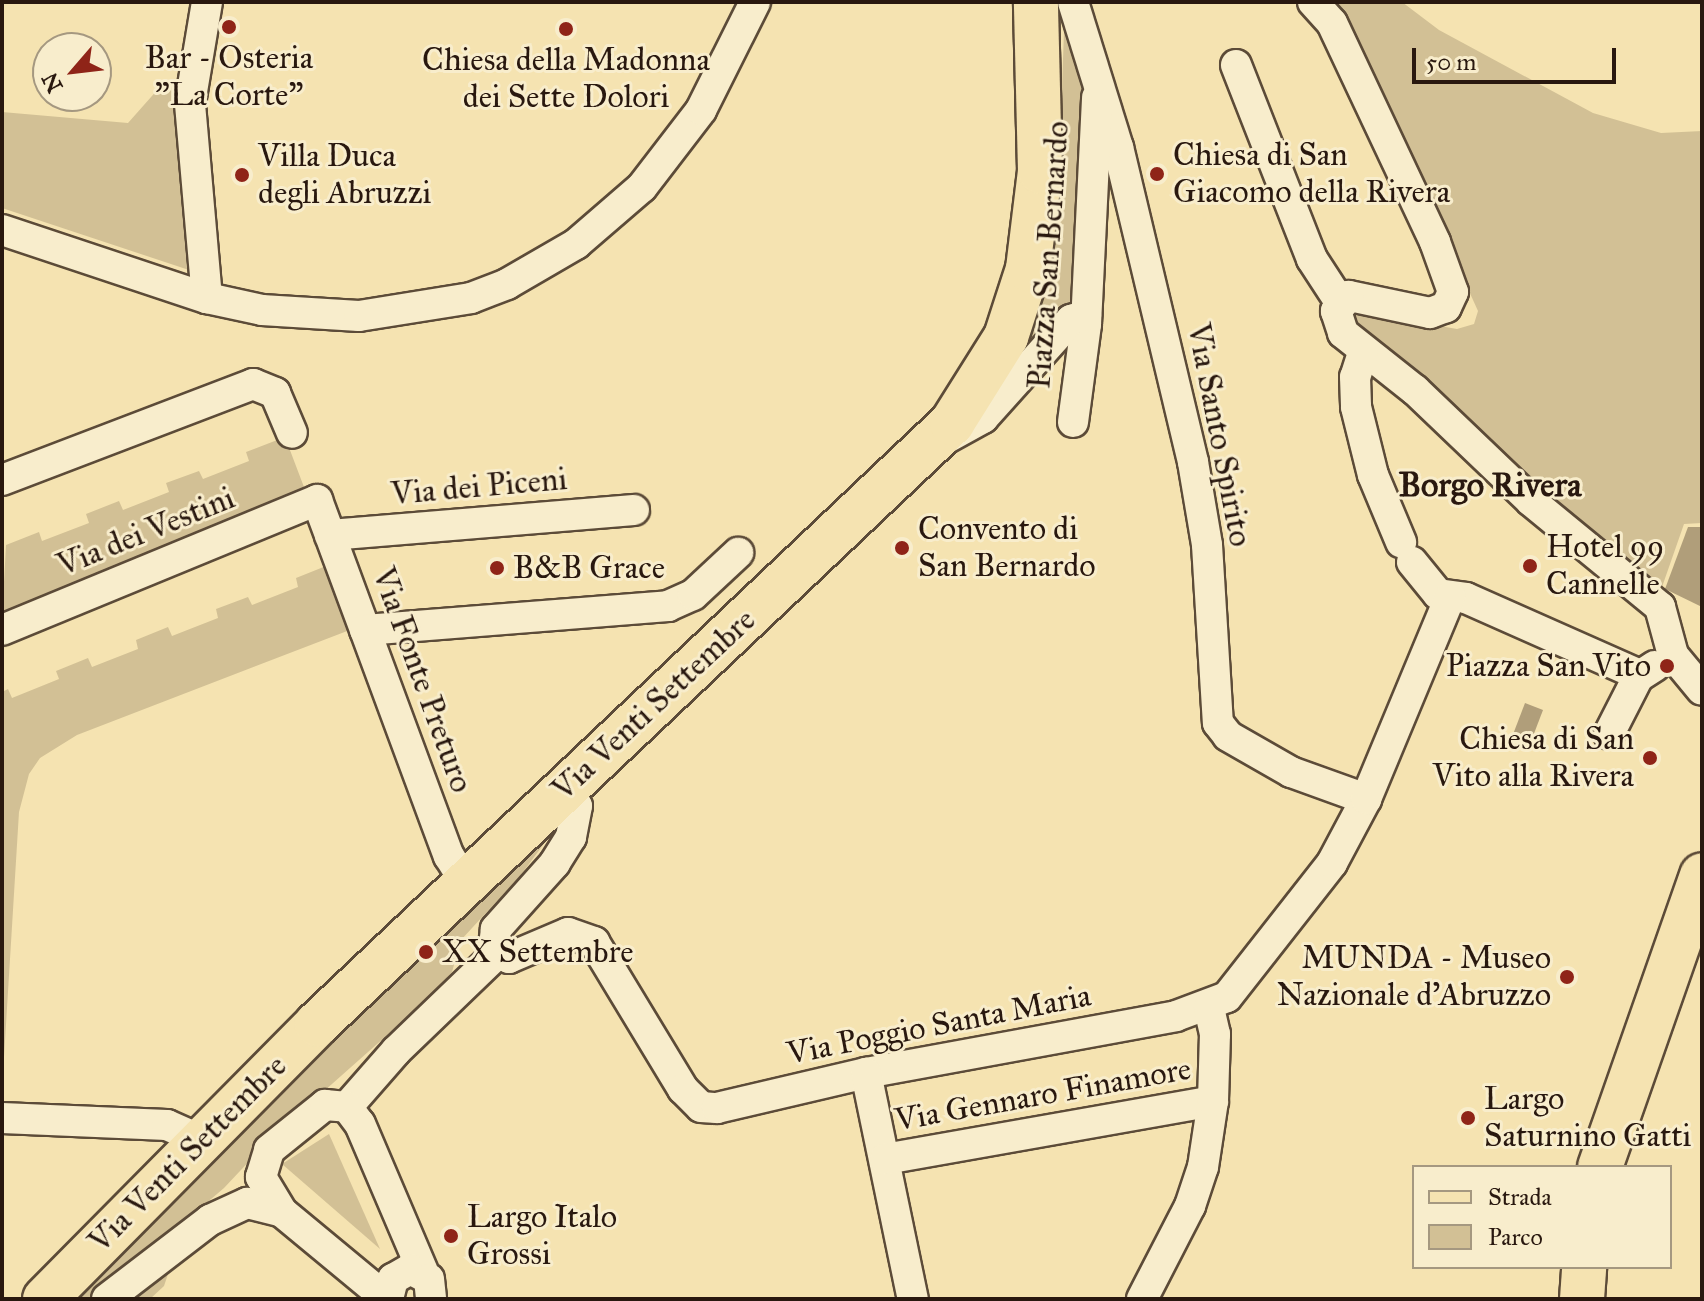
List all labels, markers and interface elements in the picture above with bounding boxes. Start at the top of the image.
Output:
marker: Bar - Osteria "La Corte" [220,18,238,36]
marker: Chiesa della Madonna dei Sette Dolori [557,20,575,38]
north arrow [32,32,112,112]
scale bar [1416,32,1620,82]
place label: Bar - Osteria "La Corte" [145,40,313,115]
place label: Chiesa della Madonna dei Sette Dolori [422,42,710,117]
text: 50 m [1426,47,1476,77]
text: N [36,68,68,97]
street label: Piazza San Bernardo [1020,120,1078,390]
place label: Chiesa di San Giacomo della Rivera [1173,137,1450,212]
place label: Villa Duca degli Abruzzi [258,138,431,213]
marker: Chiesa di San Giacomo della Rivera [1148,165,1166,183]
marker: Villa Duca degli Abruzzi [233,166,251,184]
street label: Via Santo Spirito [1179,320,1259,550]
street label: Via dei Piceni [389,460,569,514]
district label: Borgo Rivera [1398,465,1582,505]
street label: Via dei Vestini [52,479,240,585]
place label: Convento di San Bernardo [918,511,1096,586]
place label: Hotel 99 Cannelle [1546,529,1664,604]
marker: Convento di San Bernardo [893,539,911,557]
place label: B&B Grace [513,549,665,587]
marker: Hotel 99 Cannelle [1521,557,1539,575]
marker: B&B Grace [488,559,506,577]
street label: Via Fonte Preturo [364,562,480,798]
street label: Via Venti Settembre [544,601,764,809]
place label: Piazza San Vito [1446,647,1651,685]
marker: Piazza San Vito [1658,657,1676,675]
place label: Chiesa di San Vito alla Rivera [1433,721,1634,796]
marker: Chiesa di San Vito alla Rivera [1641,749,1659,767]
place label: XX Settembre [442,933,634,971]
place label: MUNDA - Museo Nazionale d’Abruzzo [1277,940,1551,1015]
marker: XX Settembre [417,943,435,961]
marker: MUNDA - Museo Nazionale d’Abruzzo [1558,968,1576,986]
street label: Via Poggio Santa Maria [784,977,1094,1073]
street label: Via Venti Settembre [81,1047,295,1261]
street label: Via Gennaro Finamore [892,1050,1194,1140]
place label: Largo Saturnino Gatti [1484,1081,1691,1156]
marker: Largo Saturnino Gatti [1459,1109,1477,1127]
legend [1412,1165,1672,1269]
text: Strada [1488,1182,1552,1212]
place label: Largo Italo Grossi [467,1199,617,1274]
text: Parco [1488,1222,1543,1252]
marker: Largo Italo Grossi [442,1227,460,1245]

